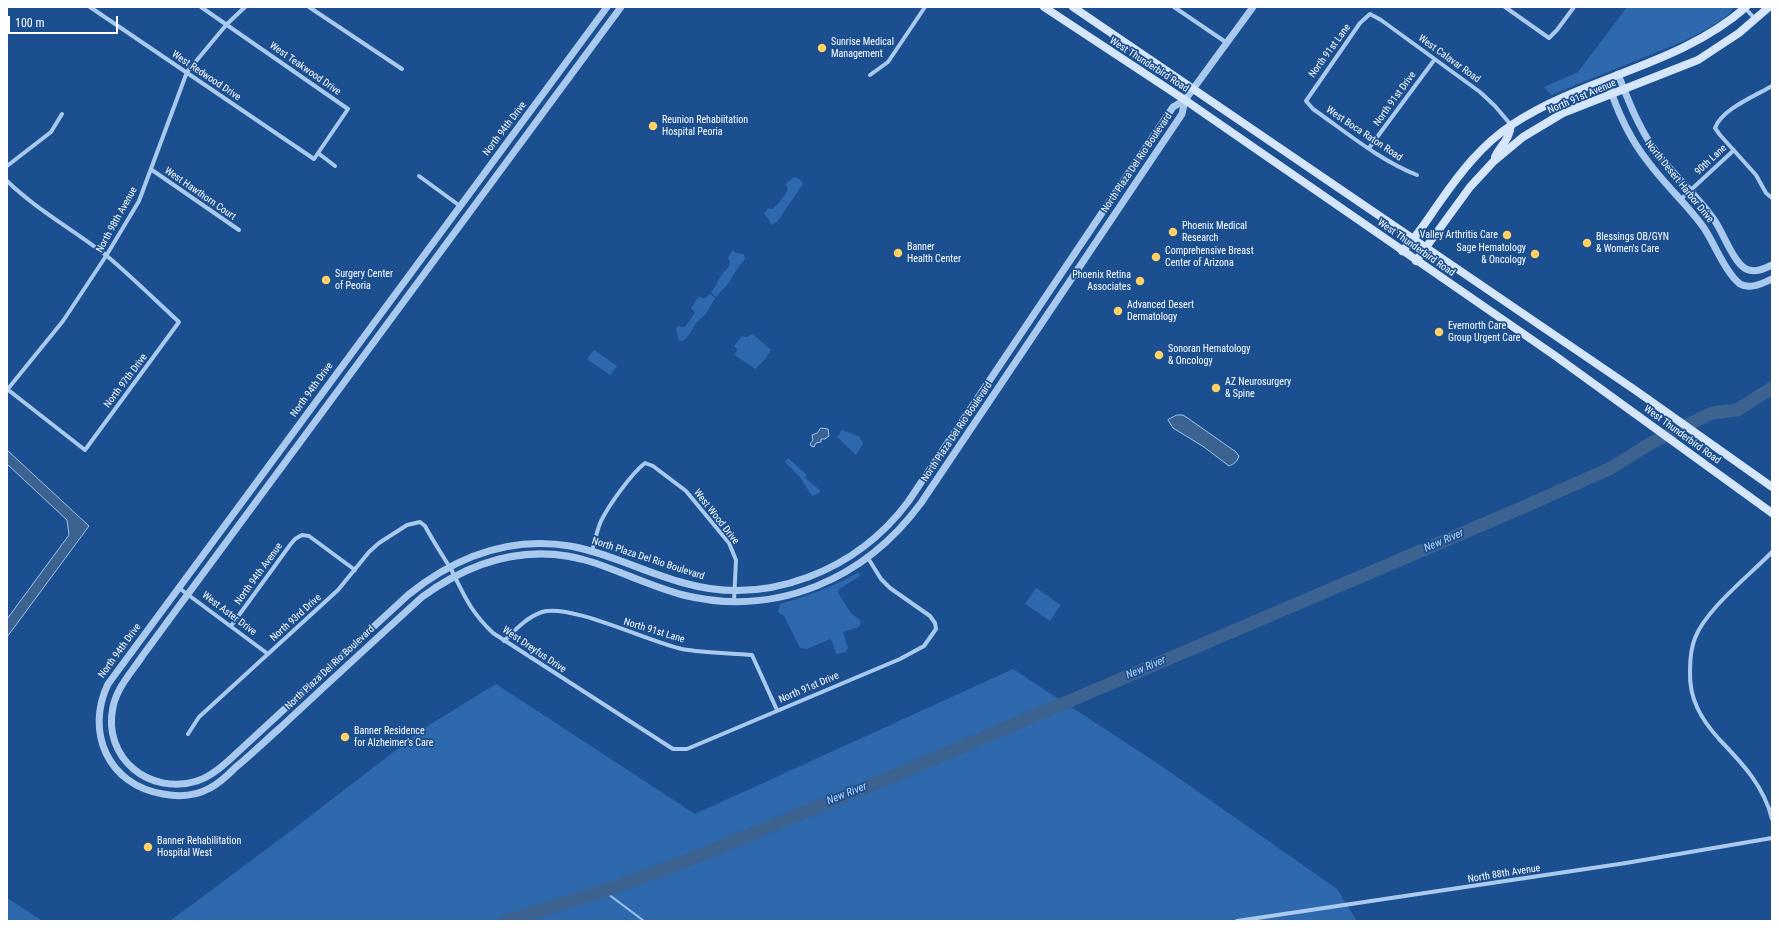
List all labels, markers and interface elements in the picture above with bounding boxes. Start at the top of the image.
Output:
scale bar [10,8,120,34]
text: 100 m [15,16,45,30]
street label: North 91st Lane [1307,22,1353,80]
street label: West Calavar Road [1416,32,1482,86]
street label: West Thunderbird Road [1107,35,1191,95]
place label: Sunrise Medical Management [831,36,894,60]
street label: West Teakwood Drive [267,40,343,98]
marker: Sunrise Medical Management [816,42,828,54]
street label: West Redwood Drive [169,48,243,104]
street label: North 91st Drive [1371,69,1419,129]
street label: North 91st Avenue [1546,77,1618,117]
street label: North 94th Drive [481,100,529,158]
street label: West Boca Raton Road [1324,104,1404,164]
street label: North Plaza Del Rio Boulevard [1099,111,1175,215]
place label: Reunion Rehabiitation Hospital Peoria [662,114,748,138]
marker: Reunion Rehabiitation Hospital Peoria [647,120,659,132]
street label: North Desert Harbor Drive [1642,139,1716,225]
street label: 90th Lane [1693,142,1729,178]
street label: West Hawthorn Court [162,165,238,223]
street label: North 98th Avenue [94,185,140,255]
street label: West Thunderbird Road [1375,217,1457,279]
place label: Phoenix Medical Research [1182,220,1247,244]
marker: Phoenix Medical Research [1167,226,1179,238]
place label: Valley Arthritis Care [1420,229,1498,241]
marker: Valley Arthritis Care [1501,229,1513,241]
place label: Blessings OB/GYN & Women's Care [1596,231,1669,254]
marker: Blessings OB/GYN & Women's Care [1581,237,1593,249]
place label: Banner Health Center [907,241,961,264]
place label: Sage Hematology & Oncology [1457,242,1526,266]
place label: Comprehensive Breast Center of Arizona [1165,245,1254,268]
marker: Banner Health Center [892,247,904,259]
marker: Sage Hematology & Oncology [1529,248,1541,260]
marker: Comprehensive Breast Center of Arizona [1150,251,1162,263]
place label: Surgery Center of Peoria [335,268,393,292]
place label: Phoenix Retina Associates [1072,269,1131,292]
marker: Surgery Center of Peoria [320,274,332,286]
marker: Phoenix Retina Associates [1134,275,1146,287]
place label: Advanced Desert Dermatology [1127,299,1194,322]
marker: Advanced Desert Dermatology [1112,305,1124,317]
place label: Evernorth Care Group Urgent Care [1448,320,1520,344]
marker: Evernorth Care Group Urgent Care [1433,326,1445,338]
place label: Sonoran Hematology & Oncology [1168,343,1250,366]
marker: Sonoran Hematology & Oncology [1153,349,1165,361]
street label: North 97th Drive [102,352,150,410]
street label: North 94th Drive [288,360,336,420]
place label: AZ Neurosurgery & Spine [1225,376,1291,400]
street label: North Plaza Del Rio Boulevard [919,380,995,484]
marker: AZ Neurosurgery & Spine [1210,382,1222,394]
street label: West Thunderbird Road [1641,403,1723,467]
street label: West Wood Drive [691,487,741,547]
water label: New River [1422,527,1466,555]
street label: North Plaza Del Rio Boulevard [590,535,706,583]
street label: North 94th Avenue [233,541,285,607]
street label: West Aster Drive [199,590,259,638]
street label: North 93rd Drive [268,592,324,644]
street label: North 91st Lane [622,616,686,646]
street label: North 94th Drive [96,621,144,681]
street label: North Plaza Del Rio Boulevard [283,623,377,713]
street label: West Dreyfus Drive [500,624,568,676]
water label: New River [1124,654,1168,682]
street label: North 91st Drive [777,670,841,706]
place label: Banner Residence for Alzheimer's Care [354,725,433,748]
marker: Banner Residence for Alzheimer's Care [339,731,351,743]
water label: New River [825,780,869,808]
place label: Banner Rehabilitation Hospital West [157,835,241,858]
marker: Banner Rehabilitation Hospital West [142,841,154,853]
street label: North 88th Avenue [1467,862,1541,886]

